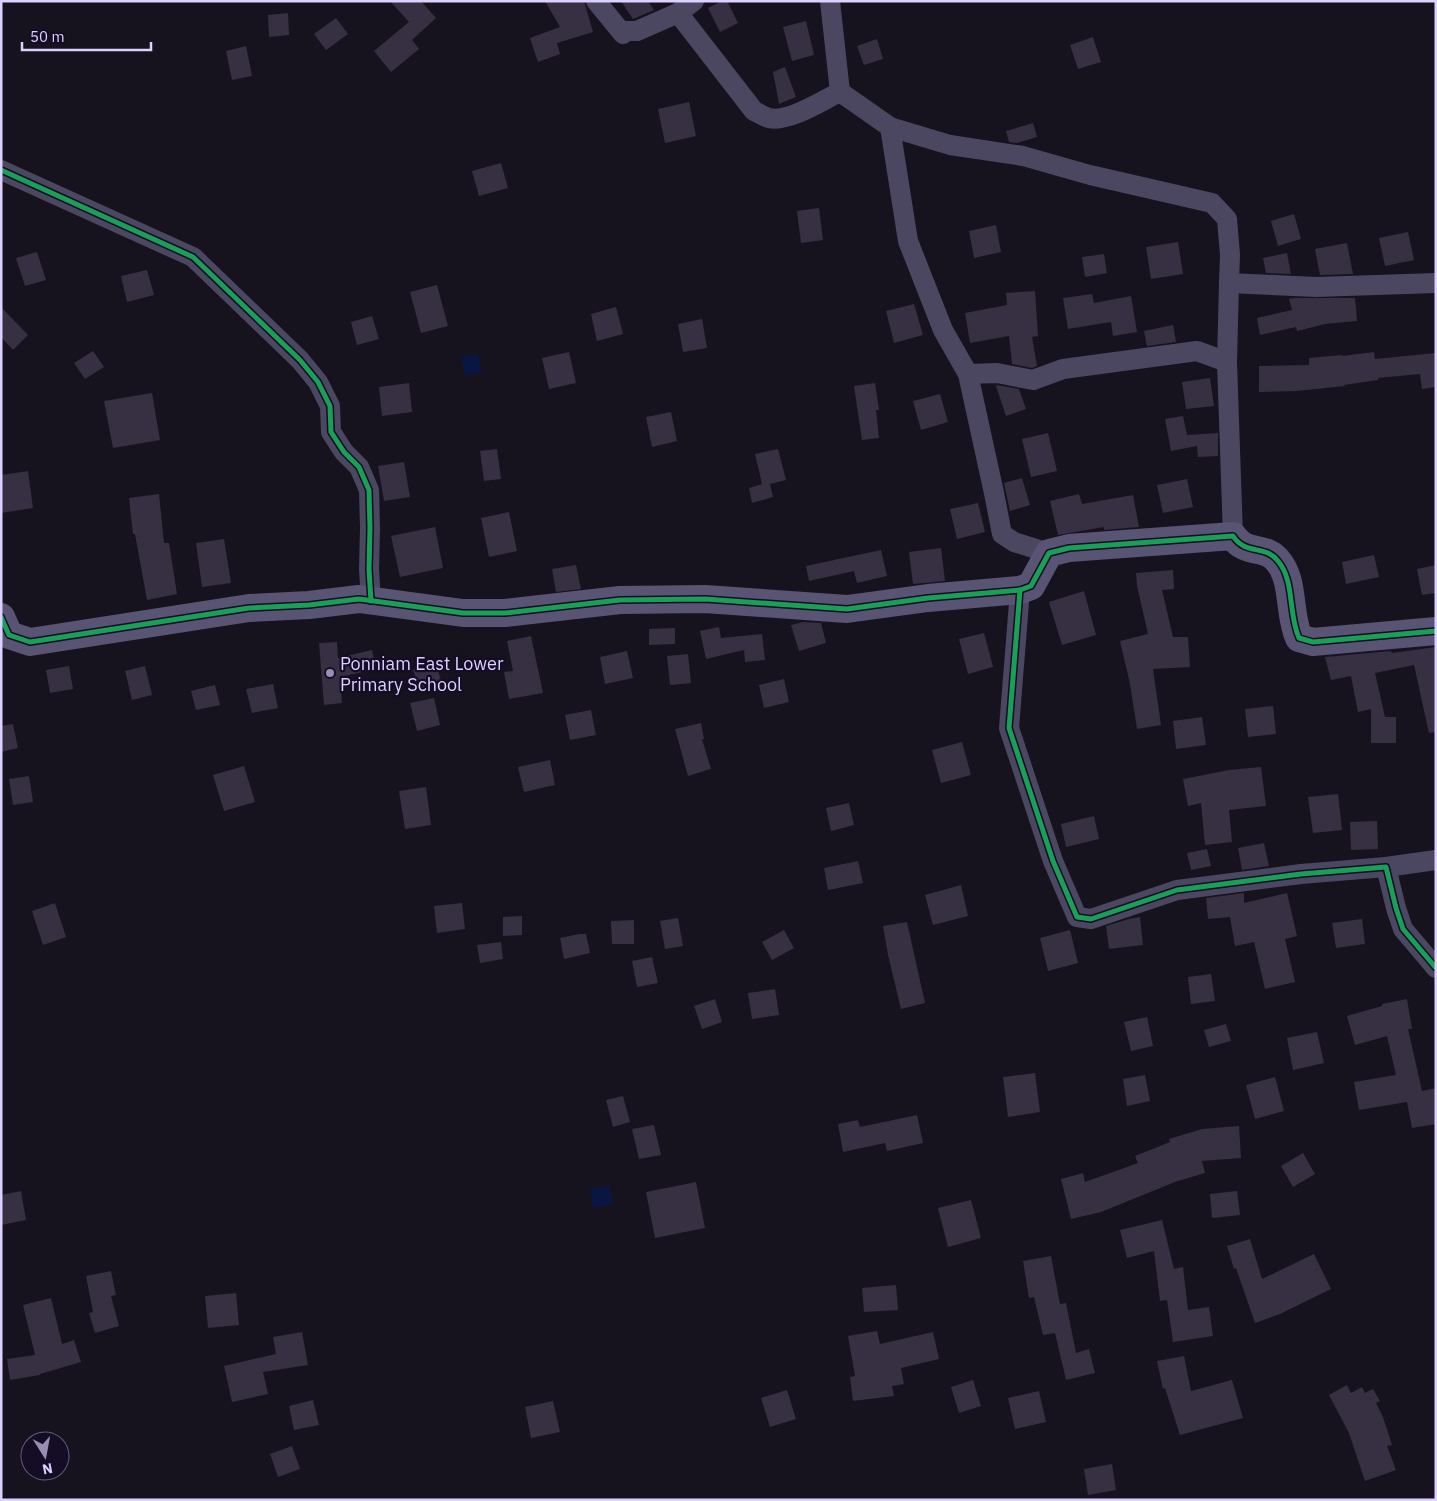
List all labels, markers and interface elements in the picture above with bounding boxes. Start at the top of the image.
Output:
scale bar [22,20,151,52]
text: 50 m [30,27,65,46]
place label: Ponniam East Lower Primary School [340,652,504,696]
marker: Ponniam East Lower Primary School [324,667,336,679]
north arrow [20,1431,70,1481]
text: N [41,1459,54,1479]

